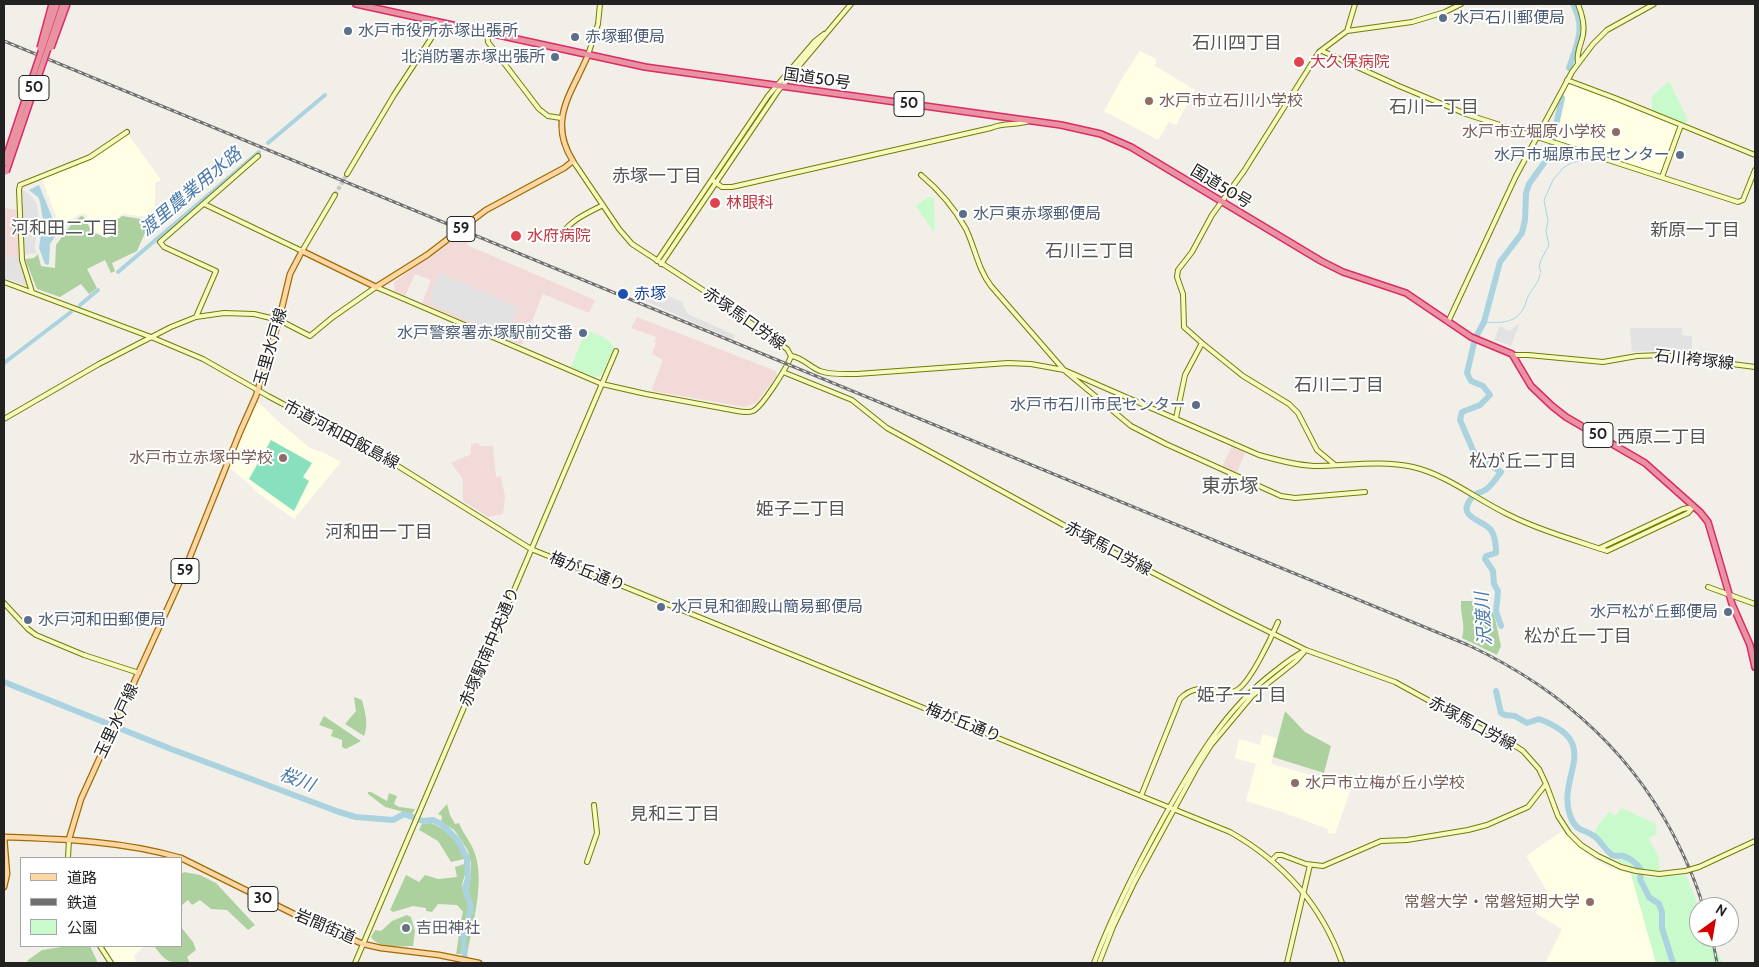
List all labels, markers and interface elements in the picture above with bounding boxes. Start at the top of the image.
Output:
place label: 水戸石川郵便局 [1453,8,1565,28]
marker: 水戸石川郵便局 [1437,12,1449,24]
place label: 水戸市役所赤塚出張所 [358,21,518,41]
marker: 水戸市役所赤塚出張所 [342,25,354,37]
place label: 赤塚郵便局 [585,27,665,47]
marker: 赤塚郵便局 [569,31,581,43]
district label: 石川四丁目 [1192,33,1282,55]
place label: 北消防署赤塚出張所 [401,47,545,67]
marker: 北消防署赤塚出張所 [549,51,561,63]
place label: 大久保病院 [1310,52,1390,72]
marker: 大久保病院 [1292,55,1306,69]
street label: 国道50号 [782,65,852,93]
road number: 50 [19,76,49,100]
place label: 水戸市立石川小学校 [1159,91,1303,111]
road number: 50 [894,92,924,116]
marker: 水戸市立石川小学校 [1143,95,1155,107]
district label: 石川一丁目 [1389,97,1479,119]
place label: 水戸市立堀原小学校 [1462,122,1606,142]
marker: 水戸市立堀原小学校 [1610,126,1622,138]
water label: 渡里農業用水路 [136,143,246,241]
place label: 水戸市堀原市民センター [1494,145,1670,165]
marker: 水戸市堀原市民センター [1674,149,1686,161]
street label: 国道50号 [1187,161,1255,213]
district label: 赤塚一丁目 [612,166,702,188]
place label: 林眼科 [726,193,774,213]
marker: 林眼科 [708,196,722,210]
place label: 水戸東赤塚郵便局 [973,204,1101,224]
marker: 水戸東赤塚郵便局 [957,208,969,220]
road number: 59 [447,216,475,242]
district label: 河和田二丁目 [11,218,119,240]
district label: 新原一丁目 [1650,220,1740,242]
place label: 水府病院 [527,226,591,246]
marker: 水府病院 [509,229,523,243]
district label: 石川三丁目 [1045,241,1135,263]
place label: 赤塚 [634,284,666,304]
street label: 赤塚馬口労線 [699,284,789,354]
marker: 赤塚 [616,287,630,301]
street label: 玉里水戸線 [251,306,291,388]
place label: 水戸警察署赤塚駅前交番 [397,323,573,343]
marker: 水戸警察署赤塚駅前交番 [577,327,589,339]
street label: 石川袴塚線 [1653,346,1735,374]
district label: 石川二丁目 [1294,375,1384,397]
place label: 水戸市石川市民センター [1010,395,1186,415]
street label: 市道河和田飯島線 [280,396,402,474]
marker: 水戸市石川市民センター [1190,399,1202,411]
road number: 50 [1583,422,1613,448]
district label: 西原二丁目 [1617,427,1707,449]
place label: 水戸市立赤塚中学校 [129,448,273,468]
district label: 松が丘二丁目 [1469,451,1577,473]
marker: 水戸市立赤塚中学校 [277,452,289,464]
district label: 東赤塚 [1202,475,1258,497]
district label: 姫子二丁目 [756,499,846,521]
street label: 赤塚馬口労線 [1061,518,1155,580]
district label: 河和田一丁目 [325,522,433,544]
street label: 梅が丘通り [546,548,628,596]
road number: 59 [171,558,199,584]
street label: 赤塚駅南中央通り [456,584,524,710]
water label: 沢渡川 [1471,591,1497,647]
place label: 水戸見和御殿山簡易郵便局 [671,597,863,617]
marker: 水戸見和御殿山簡易郵便局 [655,601,667,613]
place label: 水戸松が丘郵便局 [1590,602,1718,622]
marker: 水戸松が丘郵便局 [1722,606,1734,618]
place label: 水戸河和田郵便局 [38,610,166,630]
marker: 水戸河和田郵便局 [22,614,34,626]
district label: 松が丘一丁目 [1524,626,1632,648]
street label: 玉里水戸線 [91,681,143,761]
district label: 姫子一丁目 [1197,685,1287,707]
street label: 赤塚馬口労線 [1425,693,1519,755]
street label: 梅が丘通り [922,699,1004,747]
water label: 桜川 [276,763,318,797]
place label: 水戸市立梅が丘小学校 [1305,773,1465,793]
marker: 水戸市立梅が丘小学校 [1289,777,1301,789]
district label: 見和三丁目 [630,804,720,826]
legend [20,857,182,947]
text: 道路 [67,869,97,887]
road number: 30 [248,886,278,912]
place label: 常磐大学・常磐短期大学 [1404,892,1580,912]
text: 鉄道 [67,894,97,912]
marker: 常磐大学・常磐短期大学 [1584,896,1596,908]
north arrow [1689,897,1739,947]
text: N [1712,900,1730,920]
street label: 岩間街道 [292,906,358,948]
place label: 吉田神社 [416,918,480,938]
text: 公園 [67,919,97,937]
marker: 吉田神社 [400,922,412,934]

